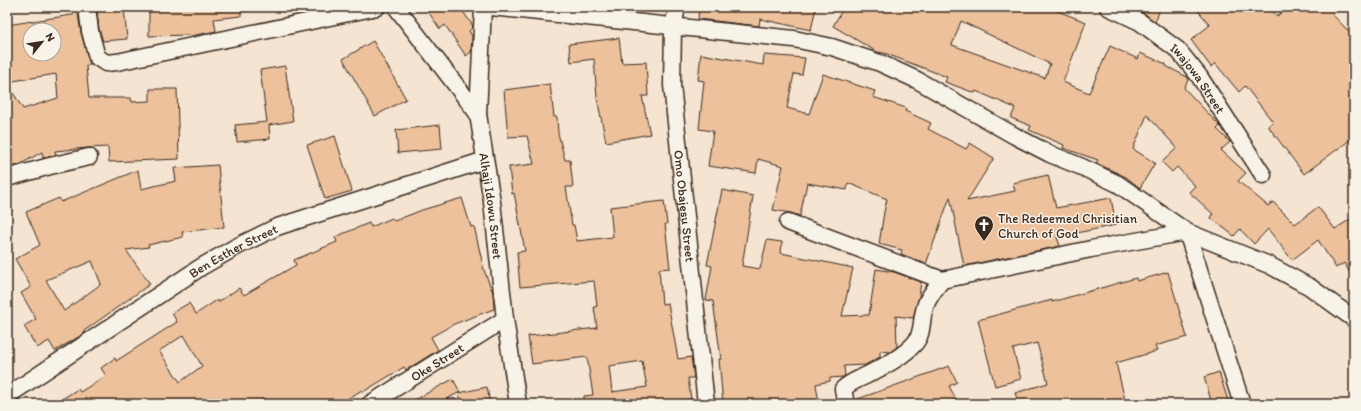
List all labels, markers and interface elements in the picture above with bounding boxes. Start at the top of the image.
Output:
north arrow [22,22,62,62]
text: N [43,31,58,44]
street label: Iwajowa Street [1168,40,1229,116]
street label: Omo Obajesu Street [671,149,698,263]
street label: Alhaji Idowu Street [477,152,506,260]
place label: The Redeemed Chrisitian Church of God [998,211,1138,241]
church icon: The Redeemed Chrisitian Church of God [973,214,995,242]
street label: Ben Esther Street [186,220,280,281]
street label: Oke Street [408,340,466,384]

